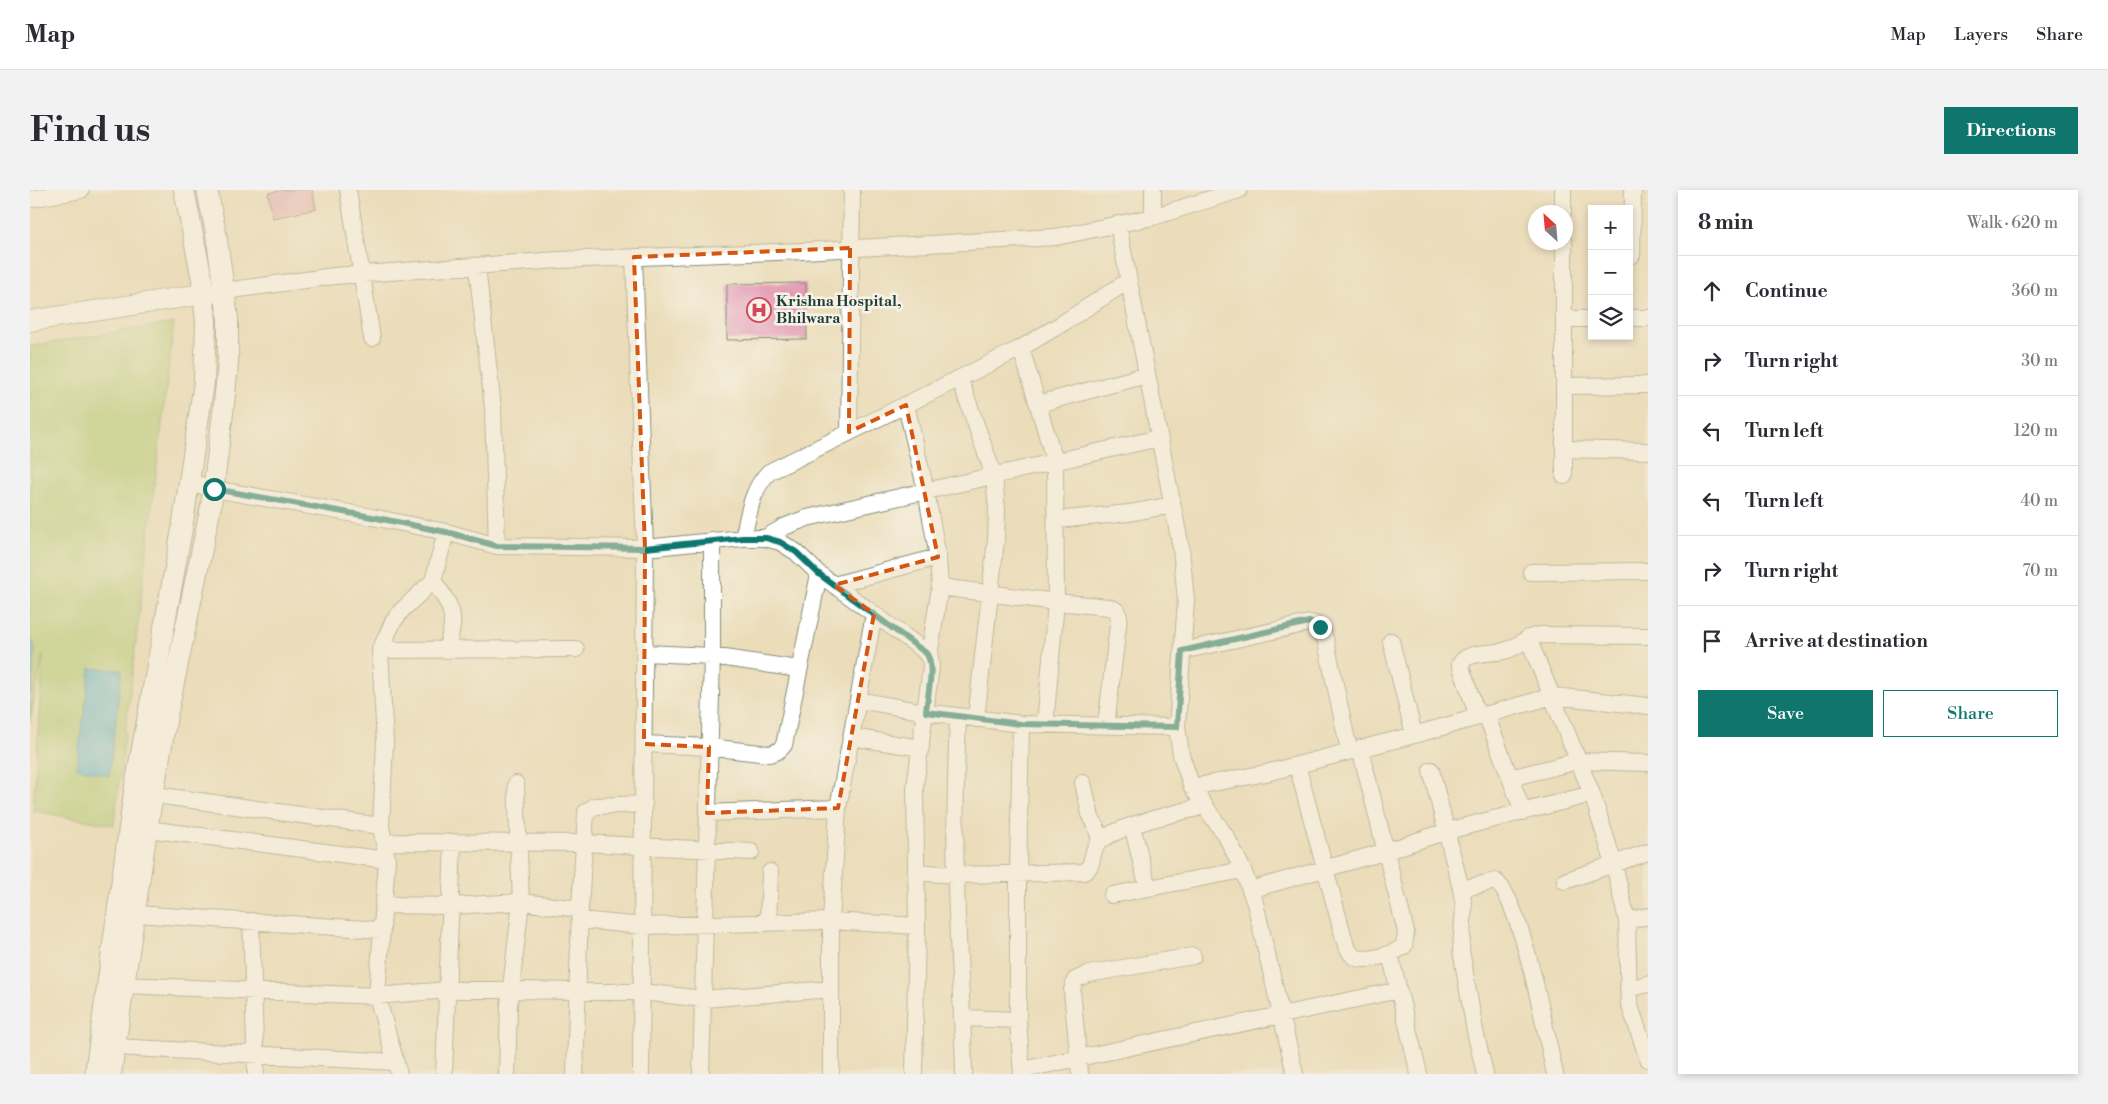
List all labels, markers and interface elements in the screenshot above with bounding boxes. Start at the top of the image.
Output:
text: Map [25,20,75,50]
text: Map [1891,23,1926,46]
text: Layers [1954,23,2008,46]
text: Share [2036,23,2083,46]
button: Directions [1944,107,2078,154]
text: Find us [30,109,150,152]
north arrow [1528,205,1573,250]
map controls [1588,205,1633,340]
button: + [1588,205,1633,250]
text: 8 min [1698,210,1753,236]
text: Walk · 620 m [1967,213,2058,233]
button: − [1588,250,1633,295]
icon: ahead [1698,277,1726,305]
text: Continue [1745,279,1828,303]
text: 360 m [2012,281,2058,301]
place label: Krishna Hospital, Bhilwara [776,292,902,328]
button: layers [1588,295,1633,340]
hospital icon: Krishna Hospital, Bhilwara [746,297,772,323]
icon: right [1698,347,1726,375]
text: Turn right [1745,349,1838,373]
text: 30 m [2021,351,2058,371]
icon: left [1698,417,1726,445]
text: Turn left [1745,419,1824,443]
text: 120 m [2014,421,2058,441]
route start [203,478,226,501]
icon: left [1698,487,1726,515]
text: Turn left [1745,489,1824,513]
text: 40 m [2021,491,2058,511]
icon: right [1698,557,1726,585]
text: Turn right [1745,559,1838,583]
text: 70 m [2022,561,2058,581]
route end [1309,616,1332,639]
icon: arrive [1698,627,1726,655]
text: Arrive at destination [1745,629,1928,653]
button: Save [1698,690,1873,737]
button: Share [1883,690,2058,737]

